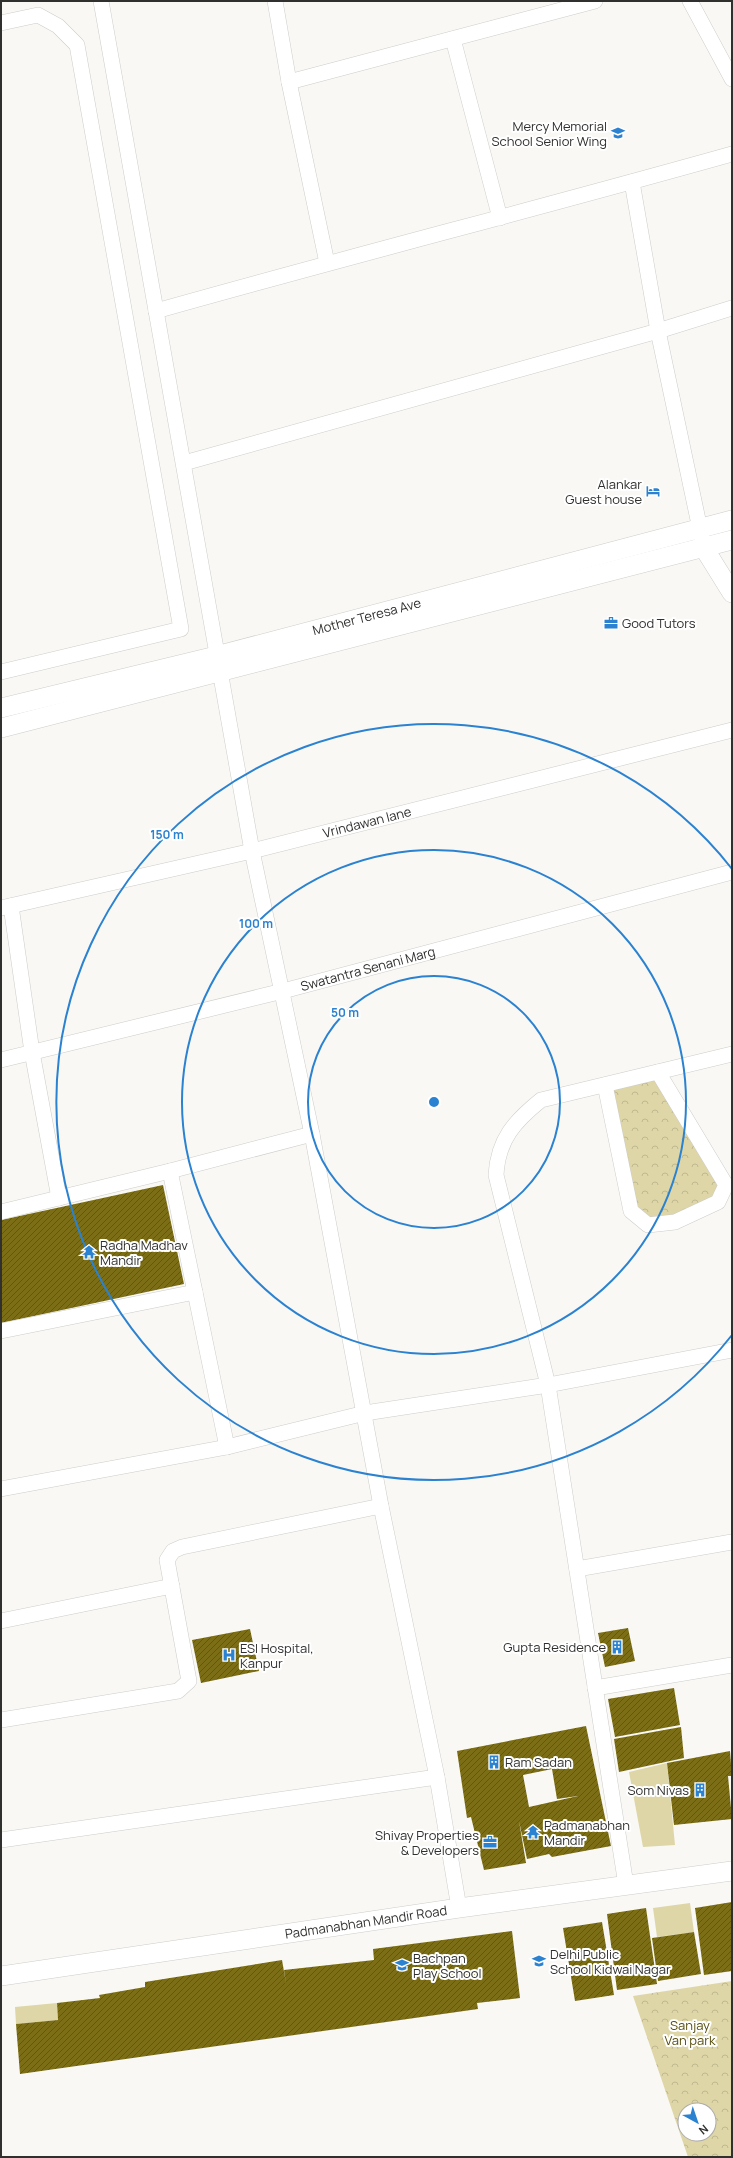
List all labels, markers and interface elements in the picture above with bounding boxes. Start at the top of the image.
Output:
place label: Mercy Memorial School Senior Wing [492,117,607,150]
school or university icon: Mercy Memorial School Senior Wing [610,125,626,141]
place label: Alankar Guest house [565,475,642,508]
hotel icon: Alankar Guest house [645,483,661,499]
street label: Mother Teresa Ave [311,593,423,639]
place label: Good Tutors [622,614,696,632]
office icon: Good Tutors [603,615,619,631]
street label: Vrindawan lane [321,802,414,842]
text: 150 m [150,826,184,843]
text: 100 m [239,915,273,932]
street label: Swatantra Senani Marg [298,942,437,995]
text: 50 m [331,1004,359,1021]
centre of rings [427,1095,441,1109]
place label: Radha Madhav Mandir [100,1236,188,1269]
temple icon: Radha Madhav Mandir [81,1244,97,1260]
place label: Gupta Residence [503,1638,606,1656]
place label: ESI Hospital, Kanpur [240,1639,314,1672]
building icon: Gupta Residence [609,1639,625,1655]
hospital icon: ESI Hospital, Kanpur [221,1647,237,1663]
place label: Ram Sadan [505,1753,572,1771]
building icon: Ram Sadan [486,1754,502,1770]
place label: Som Nivas [627,1781,689,1799]
building icon: Som Nivas [692,1782,708,1798]
place label: Padmanabhan Mandir [544,1816,630,1849]
temple icon: Padmanabhan Mandir [525,1824,541,1840]
place label: Shivay Properties & Developers [375,1826,479,1859]
office icon: Shivay Properties & Developers [482,1834,498,1850]
street label: Padmanabhan Mandir Road [284,1901,448,1943]
place label: Delhi Public School Kidwai Nagar [550,1945,671,1978]
place label: Bachpan Play School [413,1949,482,1982]
school or university icon: Delhi Public School Kidwai Nagar [531,1953,547,1969]
school or university icon: Bachpan Play School [394,1957,410,1973]
park label: Sanjay Van park [665,2016,716,2049]
north arrow [677,2102,717,2142]
text: N [696,2122,712,2138]

